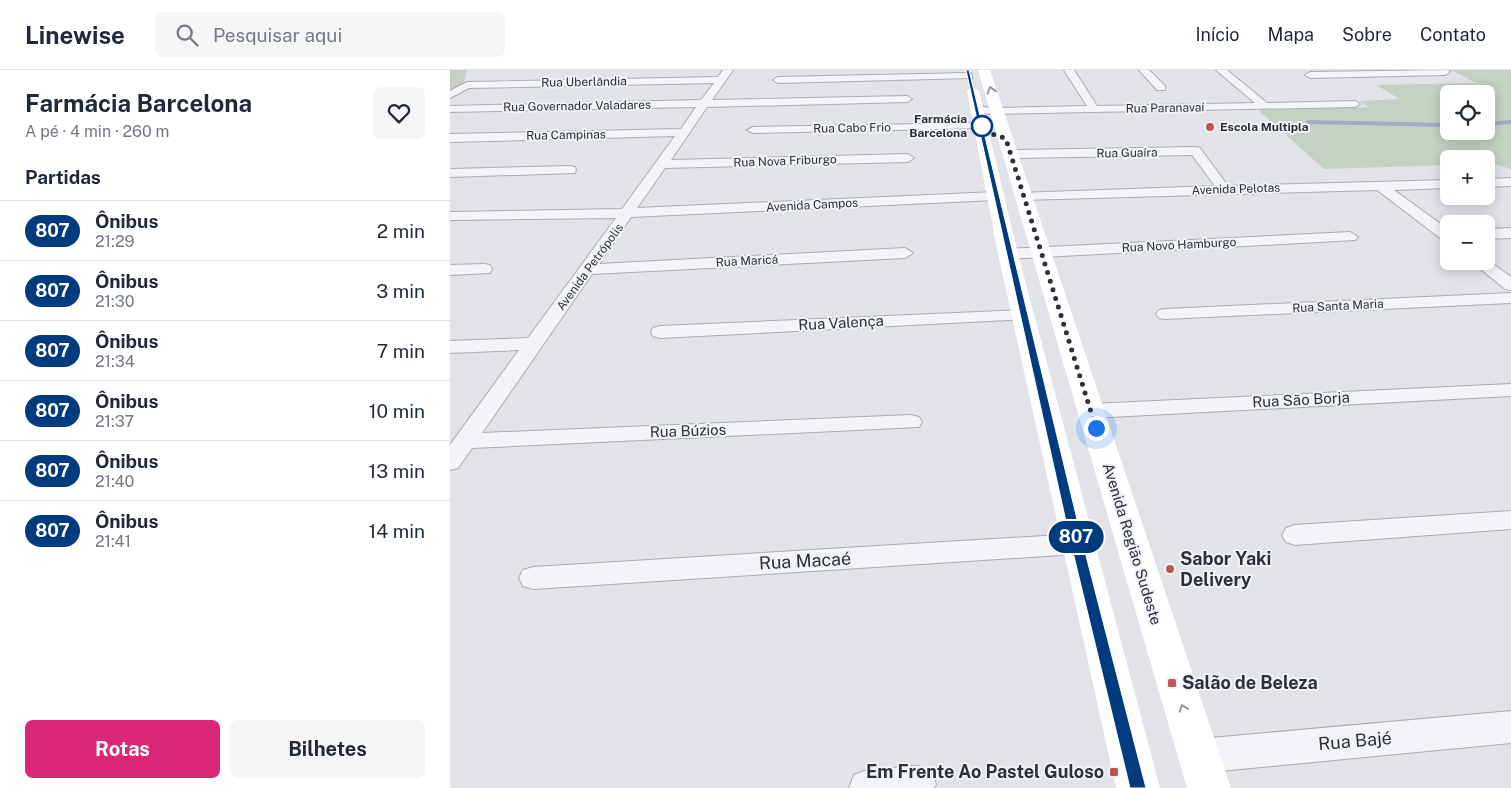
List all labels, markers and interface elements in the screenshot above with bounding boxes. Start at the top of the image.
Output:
search box [155,12,505,57]
text: Linewise [25,21,125,49]
icon: search [173,21,201,49]
text: Pesquisar aqui [213,24,342,46]
text: Início [1195,24,1240,45]
text: Mapa [1268,24,1314,45]
text: Sobre [1342,24,1392,45]
text: Contato [1420,24,1486,45]
street label: Rua Uberlândia [541,74,627,90]
map controls [1440,85,1495,270]
button: locate [1440,85,1495,140]
button: heart [373,87,425,139]
one-way arrow [986,87,996,95]
text: Farmácia Barcelona [25,89,252,117]
street label: Rua Governador Valadares [503,98,651,114]
street label: Rua Paranavaí [1126,100,1206,116]
place label: Farmácia Barcelona [909,112,967,140]
marker: Farmácia Barcelona [971,115,993,137]
street label: Rua Cabo Frio [813,120,891,136]
place label: Escola Multipla [1220,120,1309,134]
marker: Escola Multipla [1204,121,1216,133]
text: A pé · 4 min · 260 m [25,122,169,141]
street label: Rua Campinas [526,127,606,143]
street label: Rua Guaíra [1096,145,1158,161]
button: + [1440,150,1495,205]
street label: Rua Nova Friburgo [733,152,837,170]
text: Partidas [25,166,101,188]
street label: Avenida Pelotas [1191,180,1281,198]
street label: Avenida Campos [766,196,858,214]
text: Ônibus [95,210,158,232]
button: − [1440,215,1495,270]
text: 807 [35,220,70,241]
text: 2 min [377,220,425,242]
street label: Avenida Petrópolis [554,221,626,313]
text: 21:29 [95,232,135,251]
street label: Rua Novo Hamburgo [1121,235,1237,255]
street label: Rua Maricá [715,252,779,270]
text: Ônibus [95,270,158,292]
text: 807 [35,280,70,301]
text: 3 min [376,280,425,302]
text: 21:30 [95,292,134,311]
street label: Rua Santa Maria [1292,297,1384,315]
street label: Rua Valença [798,312,884,333]
text: Ônibus [95,330,158,352]
text: 807 [35,340,70,361]
text: 7 min [377,340,425,362]
text: 21:34 [95,352,135,371]
street label: Rua São Borja [1252,388,1350,411]
text: Ônibus [95,390,158,412]
text: 807 [35,400,70,421]
text: 10 min [369,400,425,422]
text: 21:37 [95,412,134,431]
your location [1084,416,1109,441]
street label: Rua Búzios [650,421,726,440]
text: Ônibus [95,450,158,472]
text: 807 [35,460,70,481]
text: 13 min [368,460,425,482]
street label: Avenida Região Sudeste [1100,461,1165,627]
text: 21:40 [95,472,134,491]
text: Ônibus [95,510,158,532]
text: 807 [35,520,70,541]
text: 14 min [368,520,425,542]
line badge: 807 [1047,521,1105,553]
text: 807 [1059,526,1093,547]
text: 21:41 [95,532,131,551]
street label: Rua Macaé [758,548,852,573]
place label: Sabor Yaki Delivery [1180,548,1271,590]
marker: Sabor Yaki Delivery [1164,563,1176,575]
place label: Salão de Beleza [1182,672,1318,693]
marker: Salão de Beleza [1166,677,1178,689]
one-way arrow [1179,705,1189,713]
button: Rotas [25,720,220,778]
button: Bilhetes [230,720,425,778]
street label: Rua Bajé [1317,727,1393,754]
place label: Em Frente Ao Pastel Guloso [866,761,1104,782]
marker: Em Frente Ao Pastel Guloso [1108,766,1120,778]

